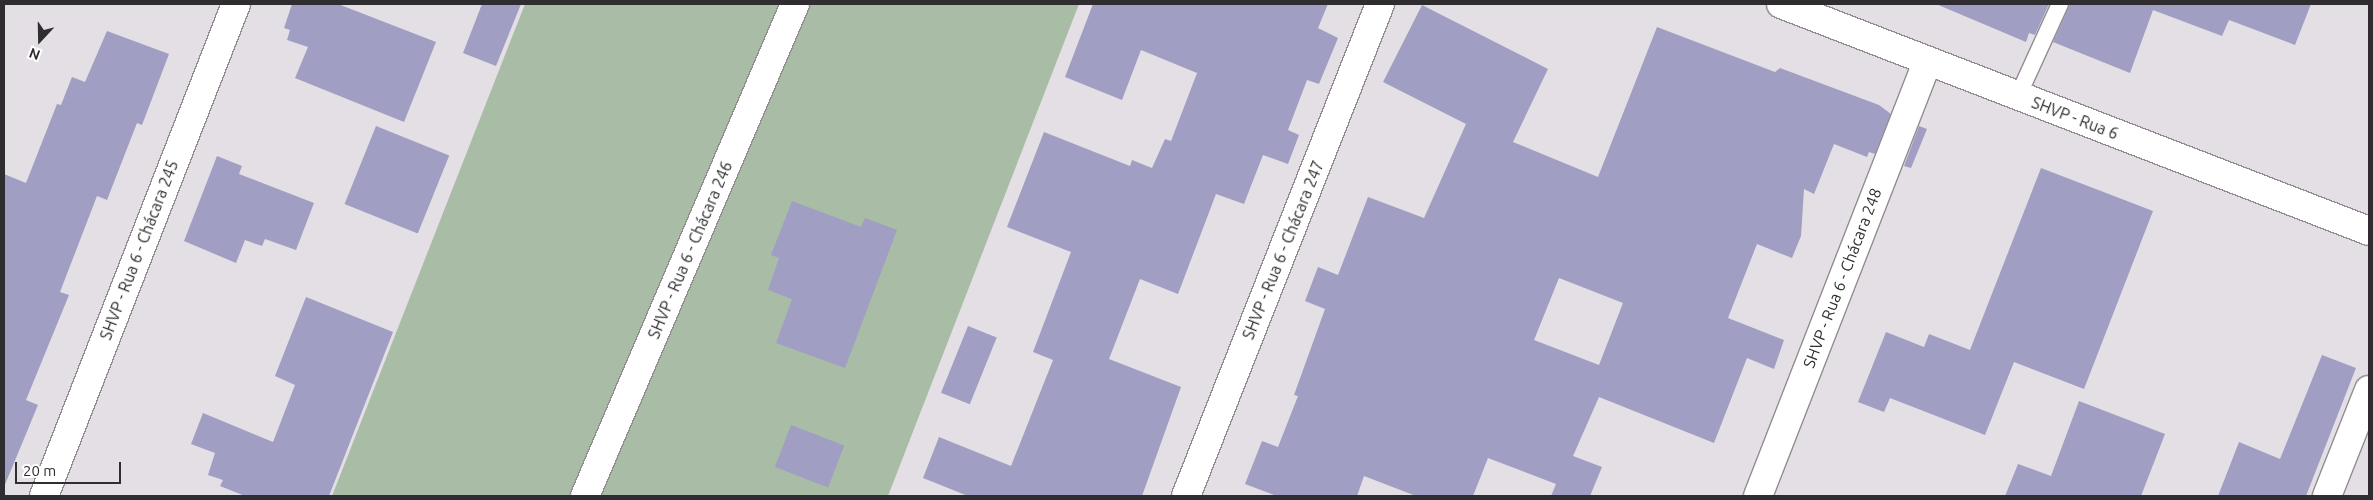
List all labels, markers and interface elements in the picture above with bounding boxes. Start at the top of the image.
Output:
north arrow [15,15,65,65]
text: N [27,45,42,63]
street label: SHVP - Rua 6 [2029,93,2121,143]
street label: SHVP - Rua 6 - Chácara 245 [96,157,182,343]
street label: SHVP - Rua 6 - Chácara 246 [644,158,736,342]
street label: SHVP - Rua 6 - Chácara 247 [1238,158,1328,342]
street label: SHVP - Rua 6 - Chácara 248 [1799,185,1885,371]
scale bar [18,452,124,484]
text: 20 m [23,462,56,479]

